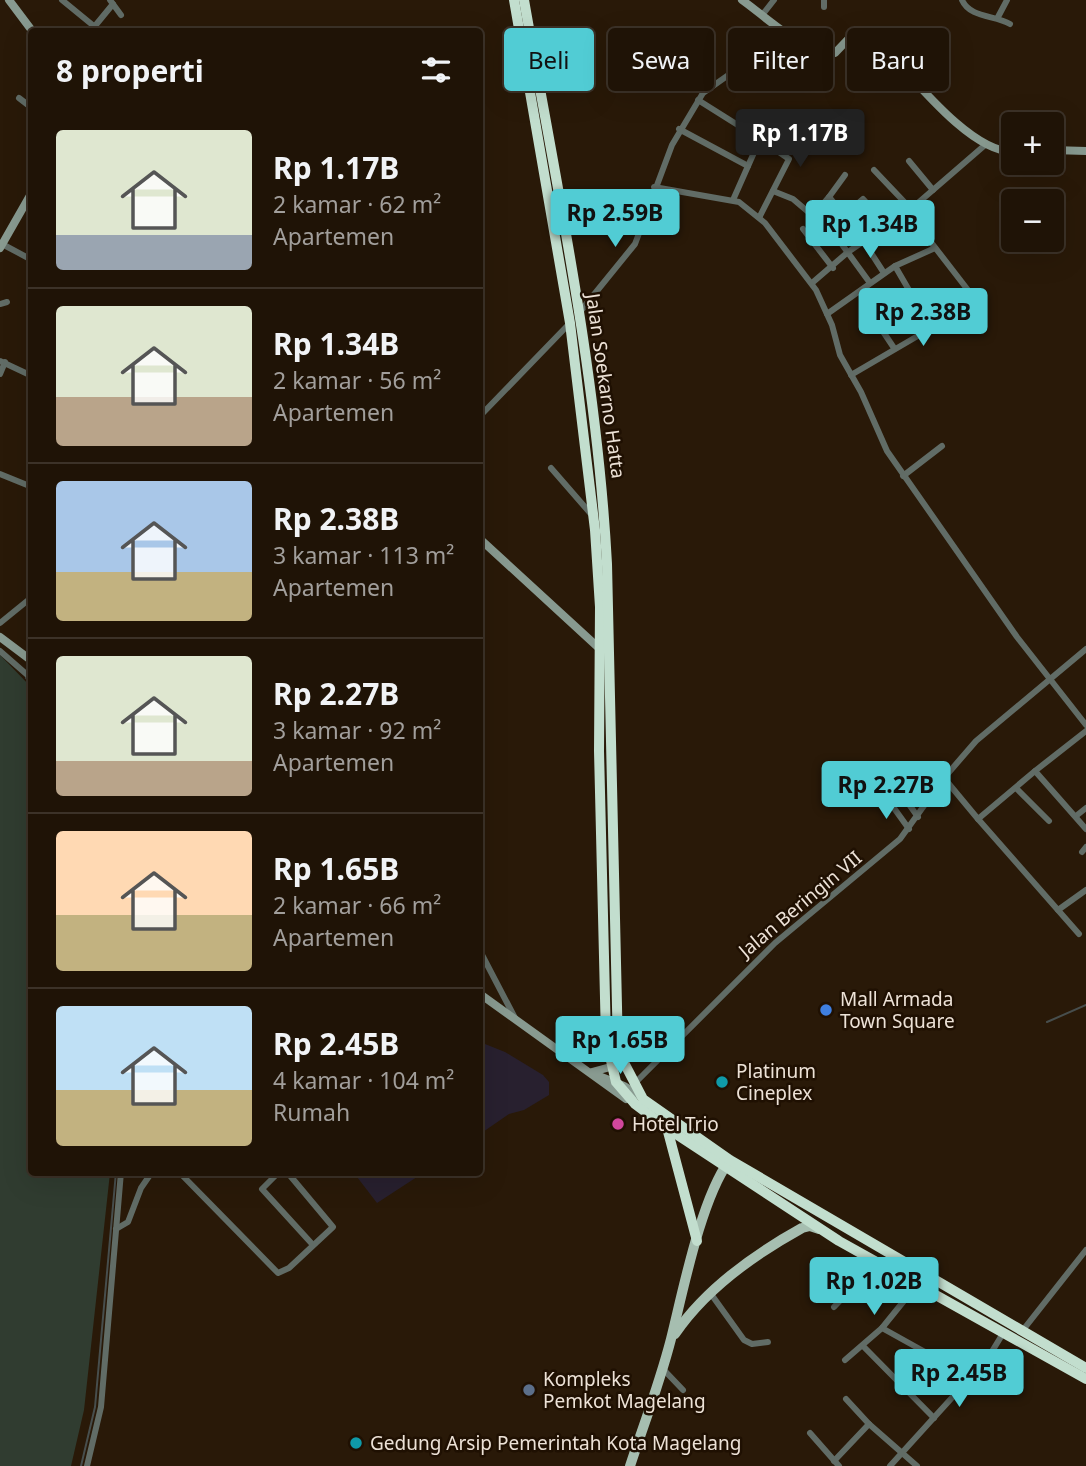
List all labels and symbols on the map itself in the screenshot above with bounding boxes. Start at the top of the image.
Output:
pin: Rp 1.17B [728,110,872,169]
pin: Rp 2.59B [543,190,687,249]
pin: Rp 1.34B [798,201,942,260]
pin: Rp 2.38B [851,288,995,348]
street label: Jalan Soekarno Hatta [580,290,632,480]
pin: Rp 2.27B [814,762,958,821]
street label: Jalan Beringin VII [731,845,867,964]
place label: Mall Armada Town Square [840,986,955,1034]
marker: Mall Armada Town Square [818,1002,834,1018]
pin: Rp 1.65B [548,1016,692,1076]
place label: Platinum Cineplex [736,1058,816,1106]
marker: Platinum Cineplex [714,1074,730,1090]
place label: Hotel Trio [632,1111,719,1137]
marker: Hotel Trio [610,1116,626,1132]
pin: Rp 1.02B [802,1258,946,1317]
pin: Rp 2.45B [887,1350,1031,1409]
place label: Kompleks Pemkot Magelang [543,1366,706,1414]
marker: Kompleks Pemkot Magelang [521,1382,537,1398]
place label: Gedung Arsip Pemerintah Kota Magelang [370,1430,741,1456]
marker: Gedung Arsip Pemerintah Kota Magelang [348,1435,364,1451]

